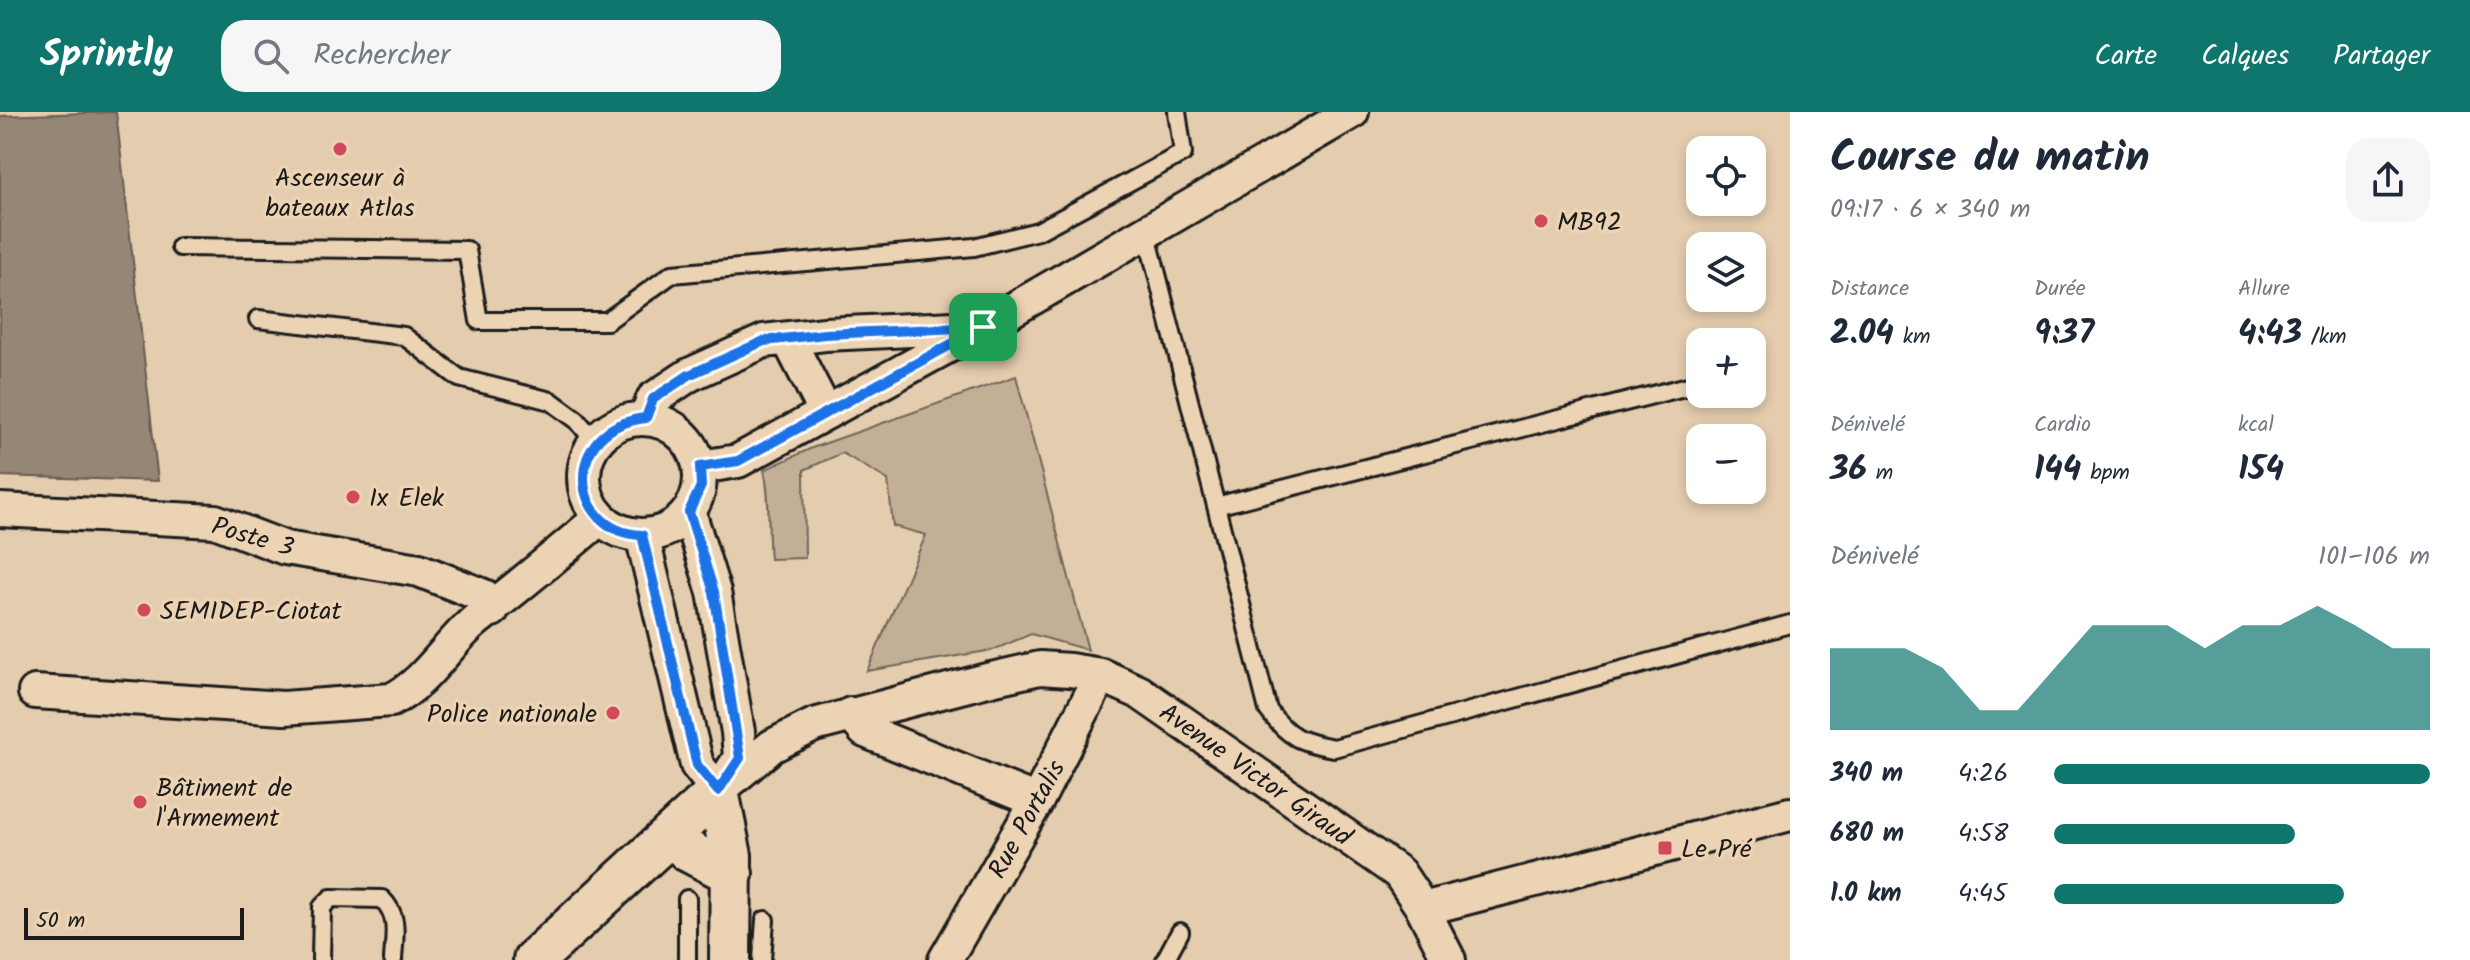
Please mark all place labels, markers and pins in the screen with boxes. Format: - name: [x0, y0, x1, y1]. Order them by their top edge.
- marker: Ascenseur à bateaux Atlas: [331, 140, 349, 158]
- place label: Ascenseur à bateaux Atlas: [265, 158, 415, 230]
- place label: MB92: [1557, 202, 1622, 244]
- marker: MB92: [1532, 212, 1550, 230]
- pin: [949, 293, 1017, 361]
- place label: Ix Elek: [369, 478, 445, 520]
- marker: Ix Elek: [344, 488, 362, 506]
- place label: SEMIDEP-Ciotat: [160, 591, 342, 633]
- marker: SEMIDEP-Ciotat: [135, 601, 153, 619]
- place label: Police nationale: [427, 694, 597, 736]
- marker: Police nationale: [604, 704, 622, 722]
- place label: Bâtiment de l'Armement: [156, 768, 293, 840]
- marker: Bâtiment de l'Armement: [131, 793, 149, 811]
- place label: Le Pré: [1681, 829, 1753, 871]
- marker: Le Pré: [1656, 839, 1674, 857]

